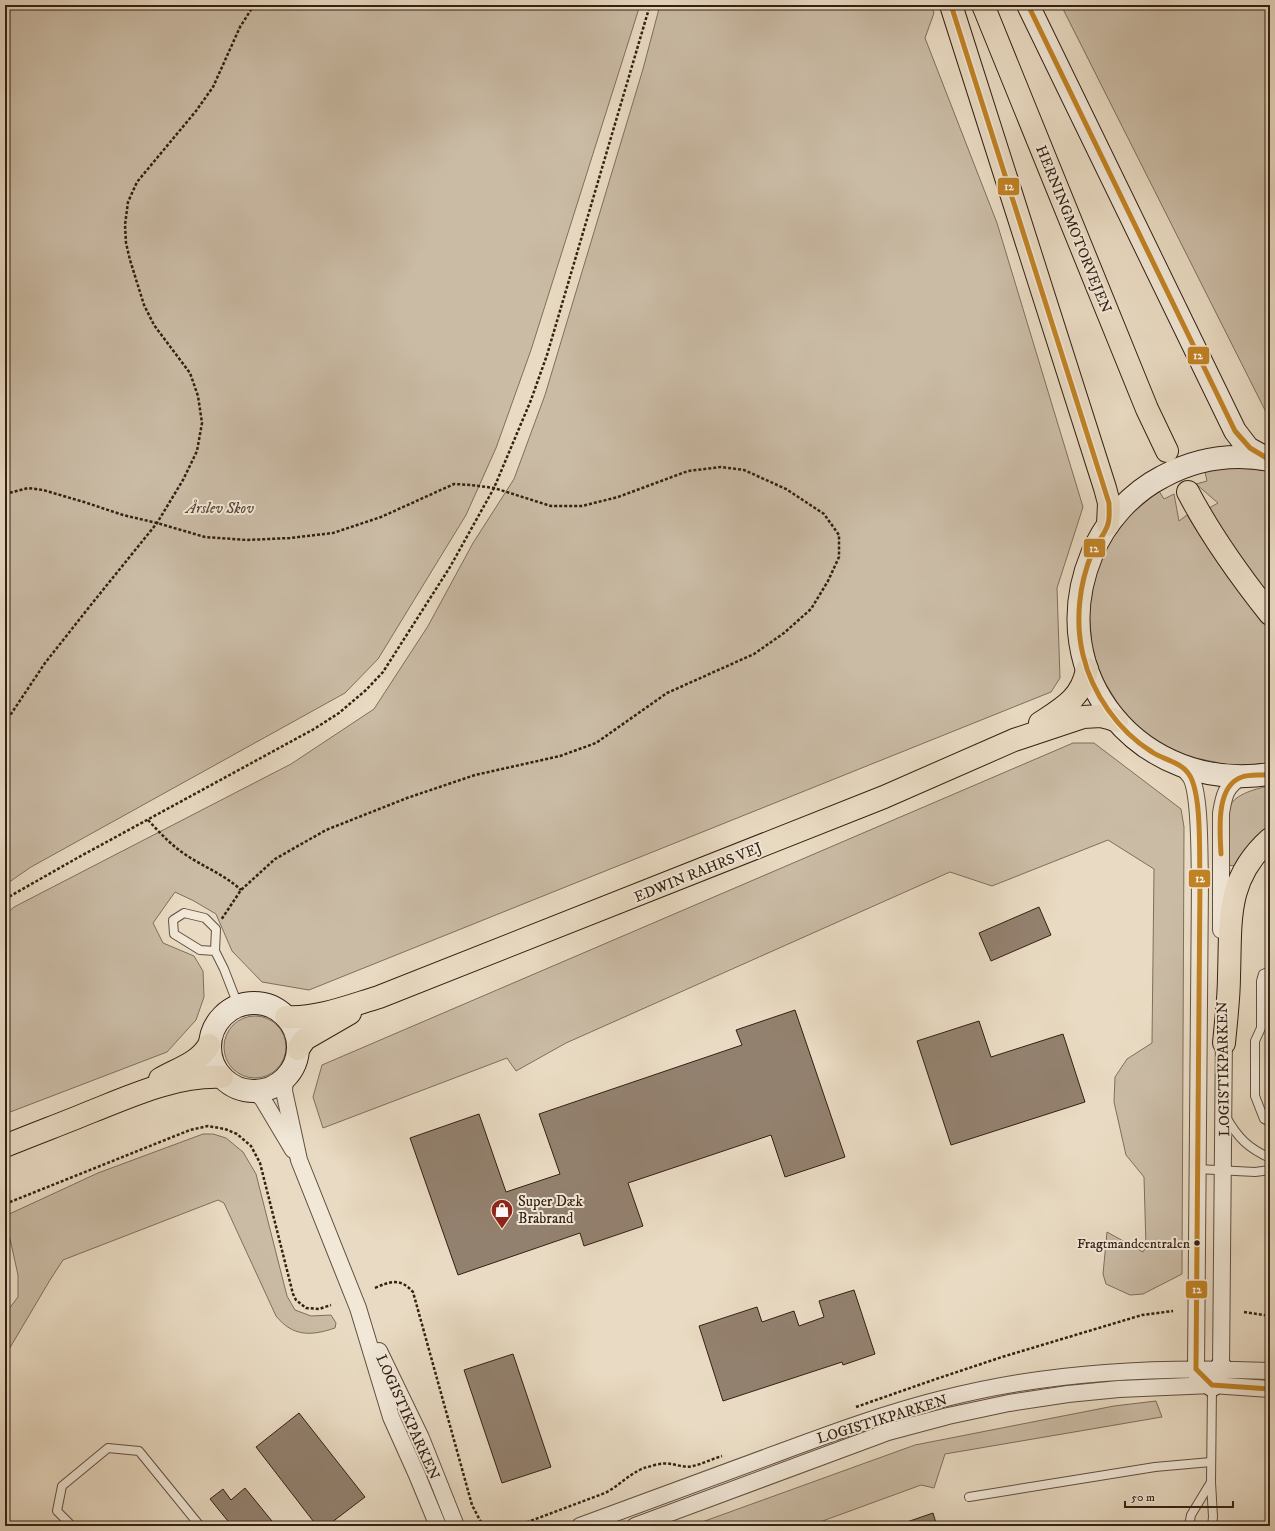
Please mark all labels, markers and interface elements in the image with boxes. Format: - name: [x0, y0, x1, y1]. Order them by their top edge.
- street label: HERNINGMOTORVEJEN: [1031, 143, 1116, 316]
- line badge: 12: [997, 177, 1020, 196]
- text: 12: [1004, 180, 1014, 194]
- line badge: 12: [1187, 346, 1210, 365]
- text: 12: [1193, 349, 1203, 363]
- park label: Årslev Skov: [184, 499, 254, 518]
- line badge: 12: [1083, 538, 1106, 558]
- text: 12: [1089, 542, 1099, 556]
- street label: EDWIN RAHRS VEJ: [631, 838, 765, 907]
- line badge: 12: [1188, 869, 1211, 888]
- text: 12: [1195, 872, 1205, 886]
- street label: LOGISTIKPARKEN: [1213, 1001, 1234, 1137]
- place label: Super Dæk Brabrand: [518, 1192, 583, 1228]
- shop icon: Super Dæk Brabrand: [489, 1197, 515, 1230]
- place label: Fragtmandcentralen: [1077, 1235, 1191, 1253]
- marker: Fragtmandcentralen: [1192, 1238, 1202, 1248]
- line badge: 12: [1185, 1280, 1208, 1299]
- text: 12: [1192, 1283, 1202, 1297]
- street label: LOGISTIKPARKEN: [371, 1352, 444, 1483]
- street label: LOGISTIKPARKEN: [815, 1391, 950, 1448]
- scale bar: [1125, 1483, 1233, 1509]
- text: 50 m: [1131, 1490, 1155, 1505]

